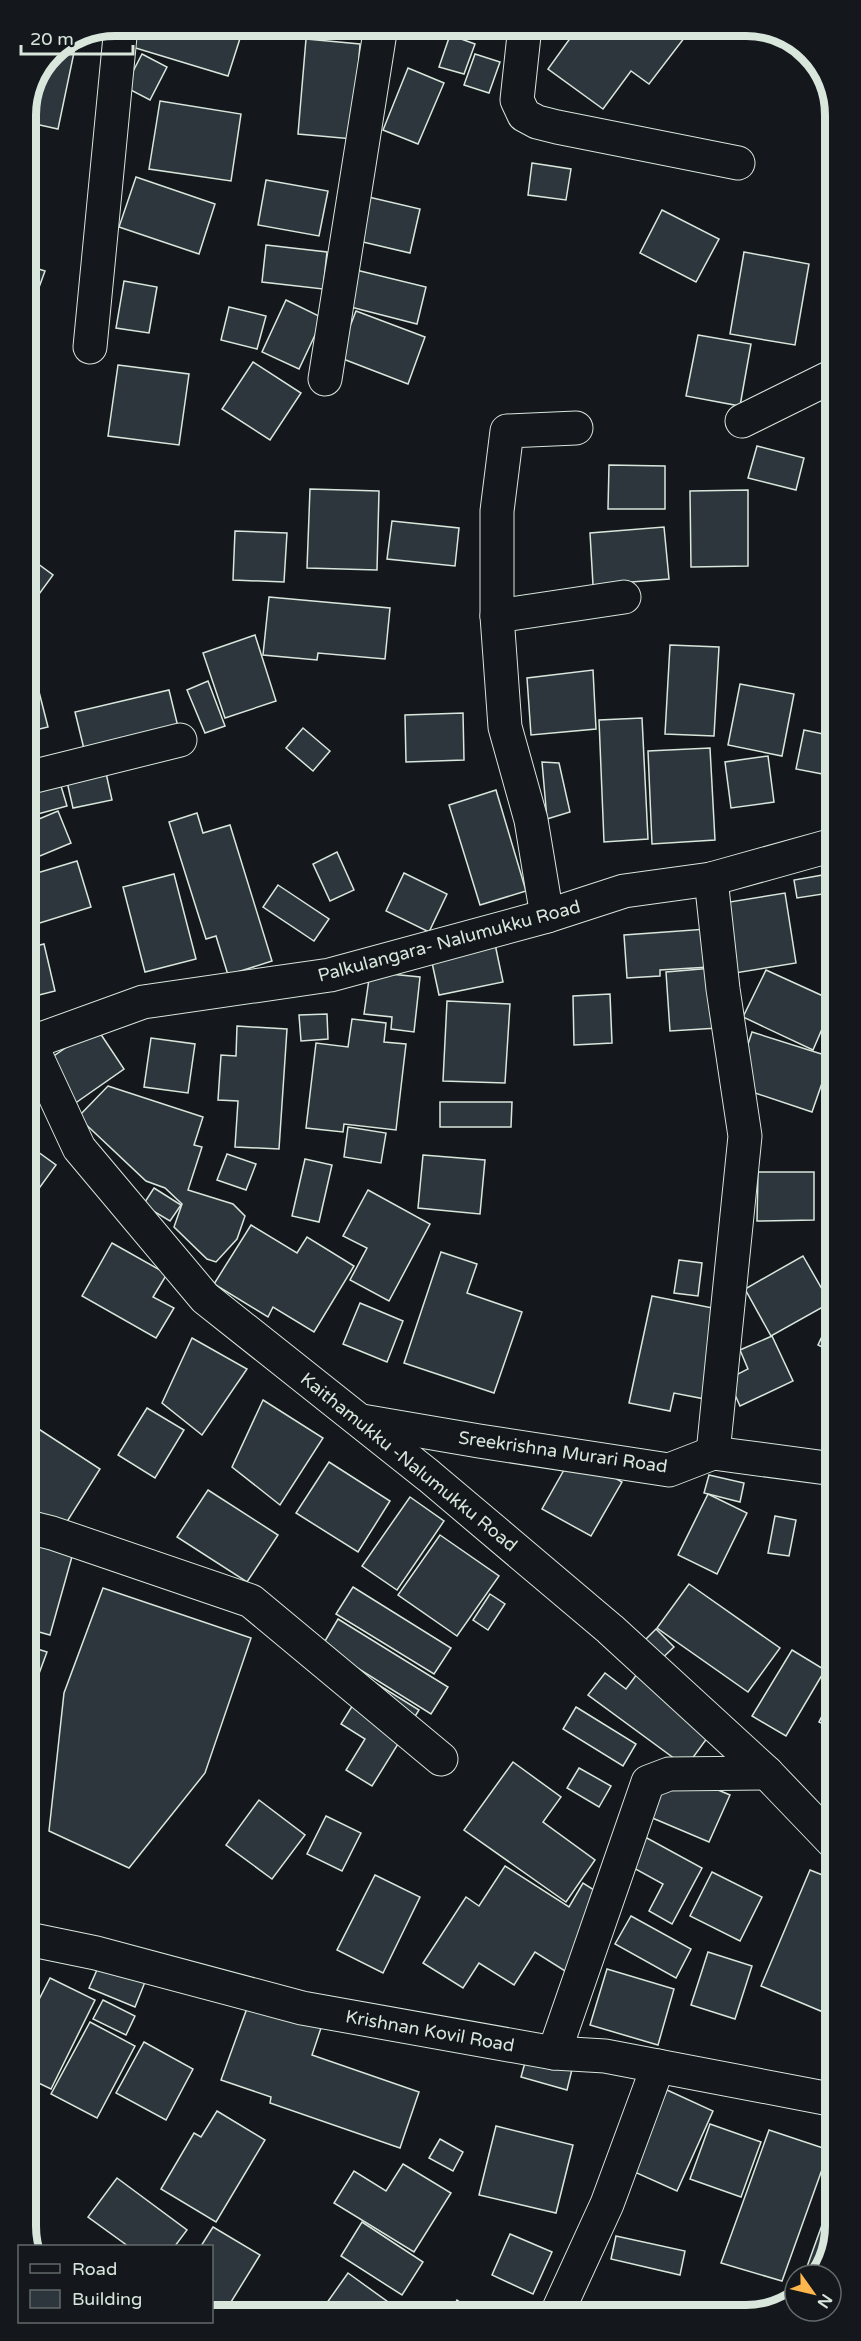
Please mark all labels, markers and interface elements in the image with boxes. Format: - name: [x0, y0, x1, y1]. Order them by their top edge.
- scale bar: [21, 18, 134, 56]
- text: 20 m: [30, 28, 74, 50]
- street label: Palkulangara- Nalumukku Road: [315, 895, 583, 987]
- street label: Kaithamukku -Nalumukku Road: [296, 1368, 522, 1556]
- street label: Sreekrishna Murari Road: [457, 1426, 669, 1478]
- street label: Krishnan Kovil Road: [344, 2005, 516, 2057]
- legend: [18, 2245, 213, 2323]
- text: Road: [72, 2258, 117, 2280]
- north arrow: [783, 2263, 843, 2323]
- text: Building: [72, 2288, 142, 2310]
- text: N: [813, 2290, 836, 2312]

